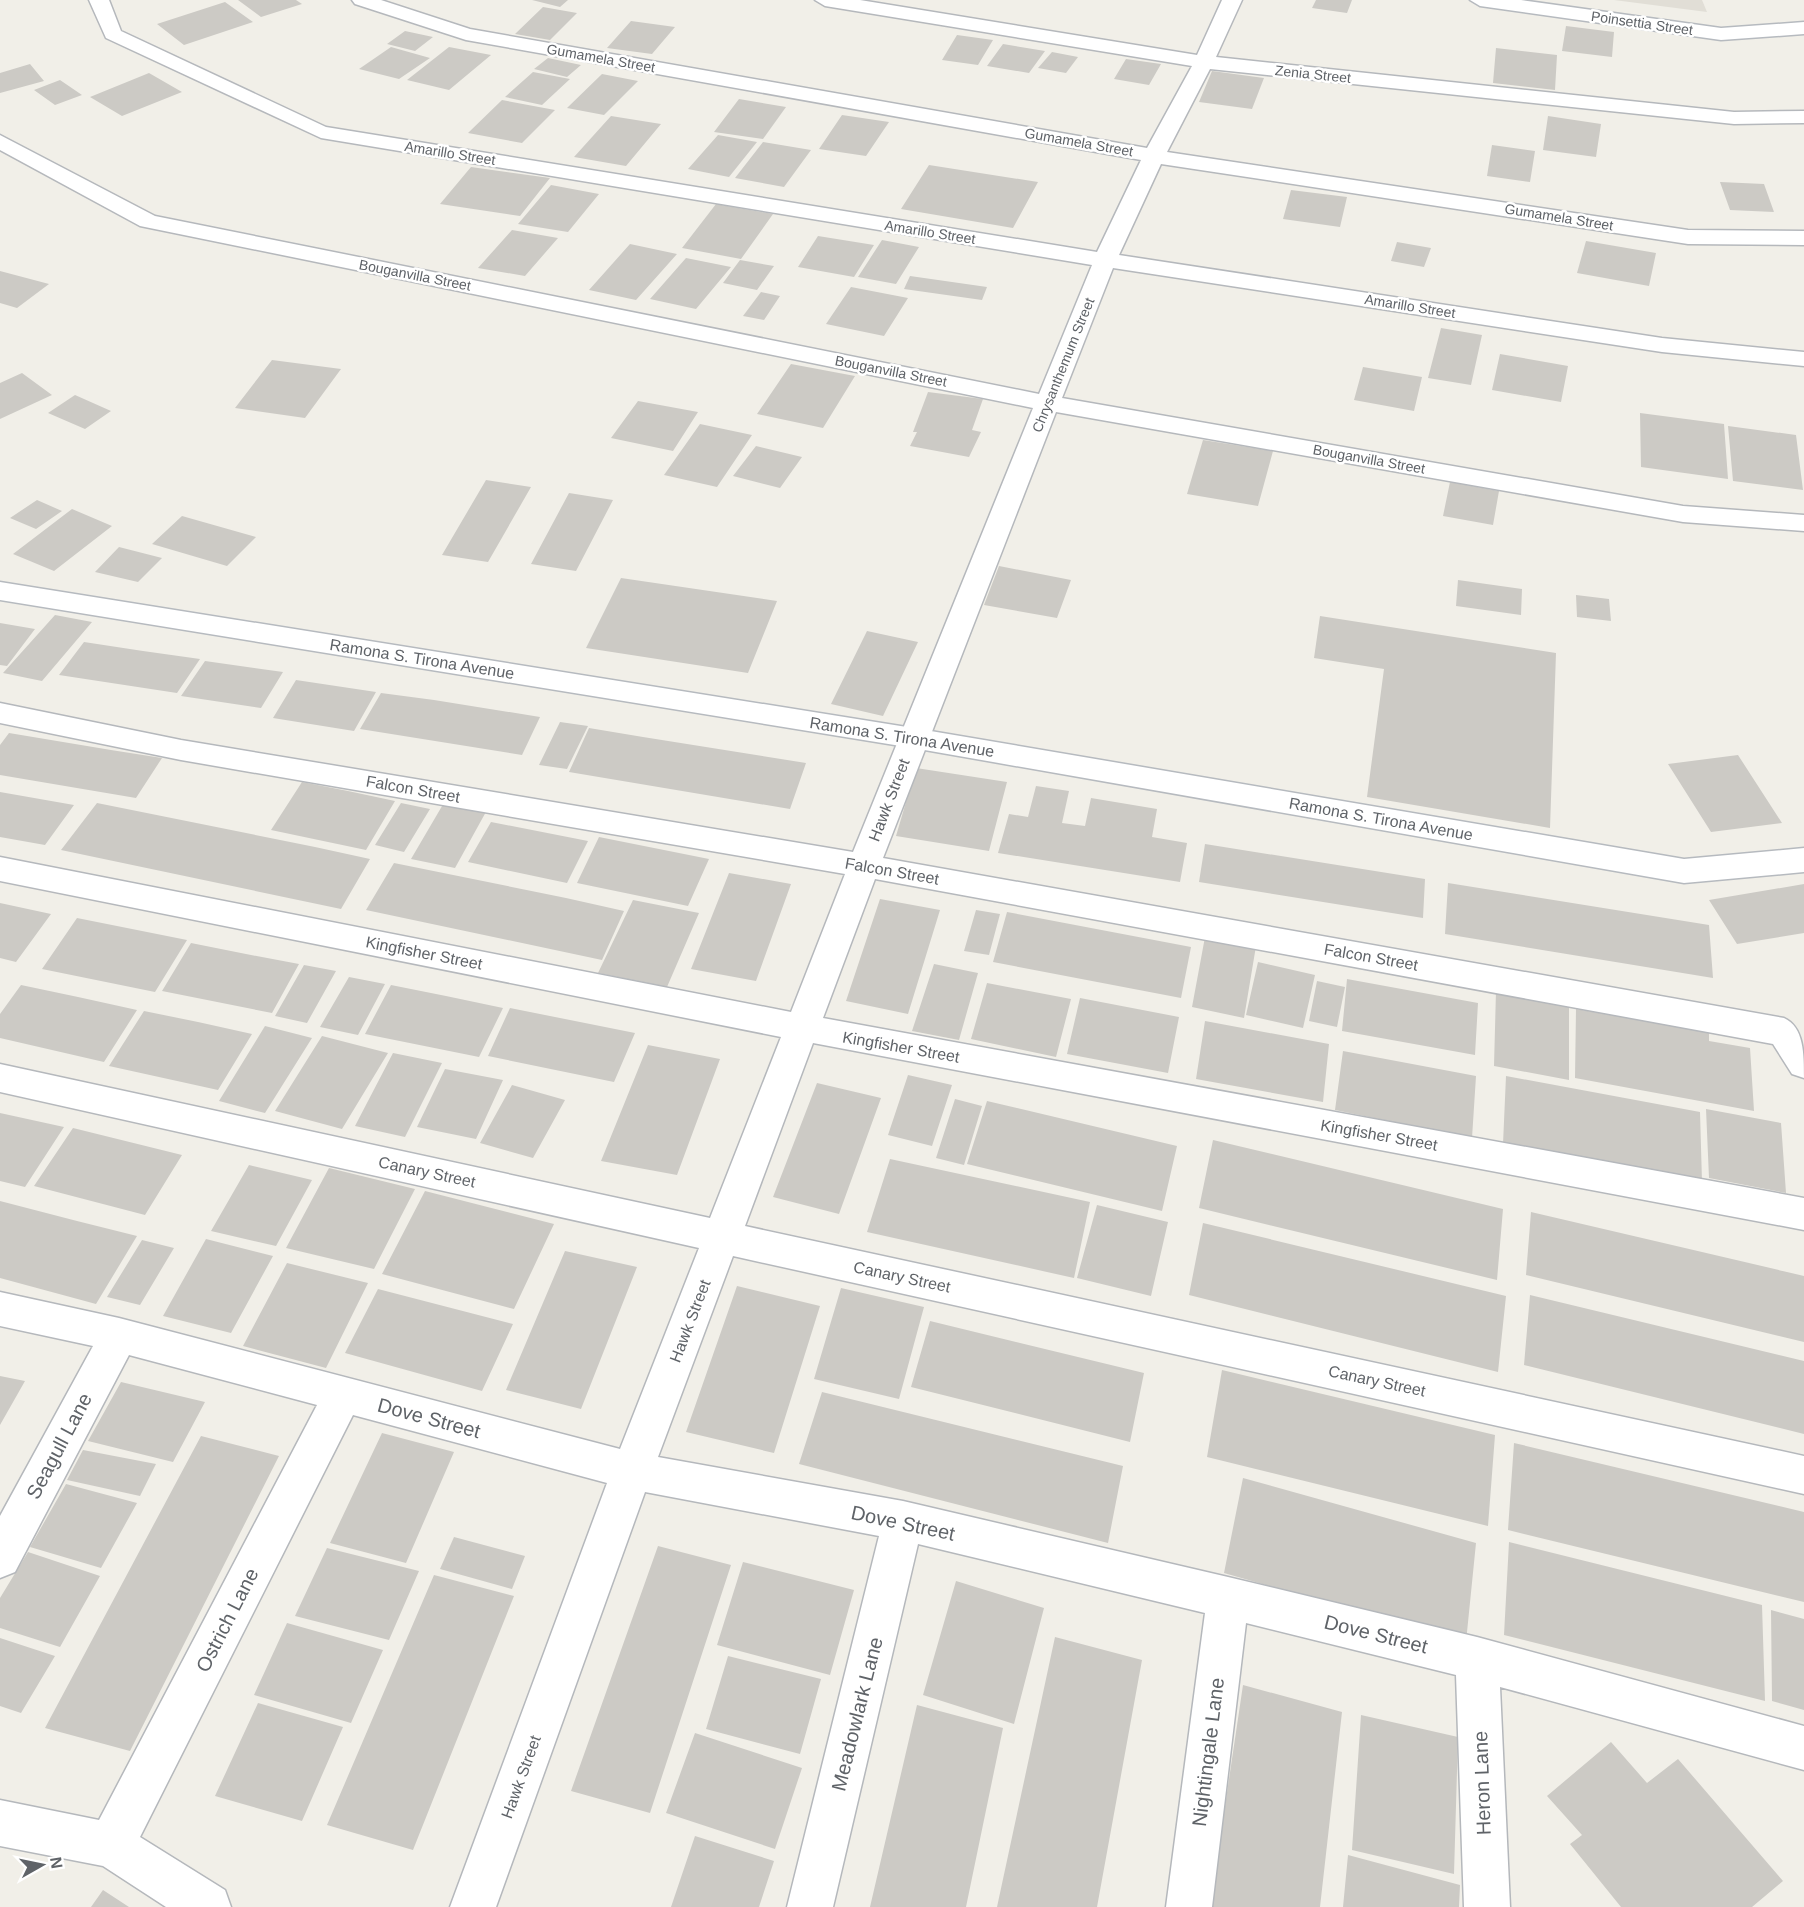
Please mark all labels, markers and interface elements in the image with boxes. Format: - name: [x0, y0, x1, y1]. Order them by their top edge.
- street label: Poinsettia Street: [1590, 8, 1694, 38]
- street label: Gumamela Street: [546, 41, 657, 75]
- street label: Zenia Street: [1274, 62, 1352, 86]
- street label: Gumamela Street: [1024, 125, 1135, 159]
- street label: Amarillo Street: [403, 138, 497, 168]
- street label: Gumamela Street: [1504, 201, 1615, 233]
- street label: Amarillo Street: [883, 217, 977, 247]
- street label: Bouganvilla Street: [358, 256, 472, 294]
- street label: Amarillo Street: [1363, 291, 1457, 321]
- street label: Chrysanthemum Street: [1029, 295, 1097, 435]
- street label: Bouganvilla Street: [834, 352, 948, 390]
- street label: Bouganvilla Street: [1312, 441, 1426, 477]
- street label: Ramona S. Tirona Avenue: [329, 636, 516, 682]
- street label: Ramona S. Tirona Avenue: [809, 714, 996, 760]
- street label: Hawk Street: [865, 756, 913, 844]
- street label: Falcon Street: [365, 772, 462, 806]
- street label: Ramona S. Tirona Avenue: [1288, 794, 1474, 844]
- street label: Falcon Street: [844, 854, 941, 888]
- street label: Kingfisher Street: [364, 933, 484, 973]
- street label: Falcon Street: [1323, 940, 1420, 974]
- street label: Kingfisher Street: [841, 1028, 961, 1066]
- street label: Kingfisher Street: [1319, 1116, 1439, 1154]
- street label: Canary Street: [377, 1153, 478, 1191]
- street label: Canary Street: [852, 1258, 953, 1296]
- street label: Hawk Street: [666, 1277, 714, 1365]
- street label: Canary Street: [1327, 1362, 1428, 1400]
- street label: Seagull Lane: [22, 1389, 96, 1503]
- street label: Dove Street: [375, 1394, 483, 1442]
- street label: Dove Street: [849, 1501, 957, 1545]
- street label: Ostrich Lane: [191, 1564, 263, 1676]
- street label: Dove Street: [1322, 1611, 1430, 1658]
- street label: Meadowlark Lane: [827, 1635, 887, 1793]
- street label: Nightingale Lane: [1188, 1676, 1228, 1828]
- street label: Heron Lane: [1469, 1730, 1495, 1836]
- street label: Hawk Street: [498, 1733, 544, 1821]
- north arrow: [12, 1835, 72, 1895]
- text: N: [47, 1856, 66, 1870]

